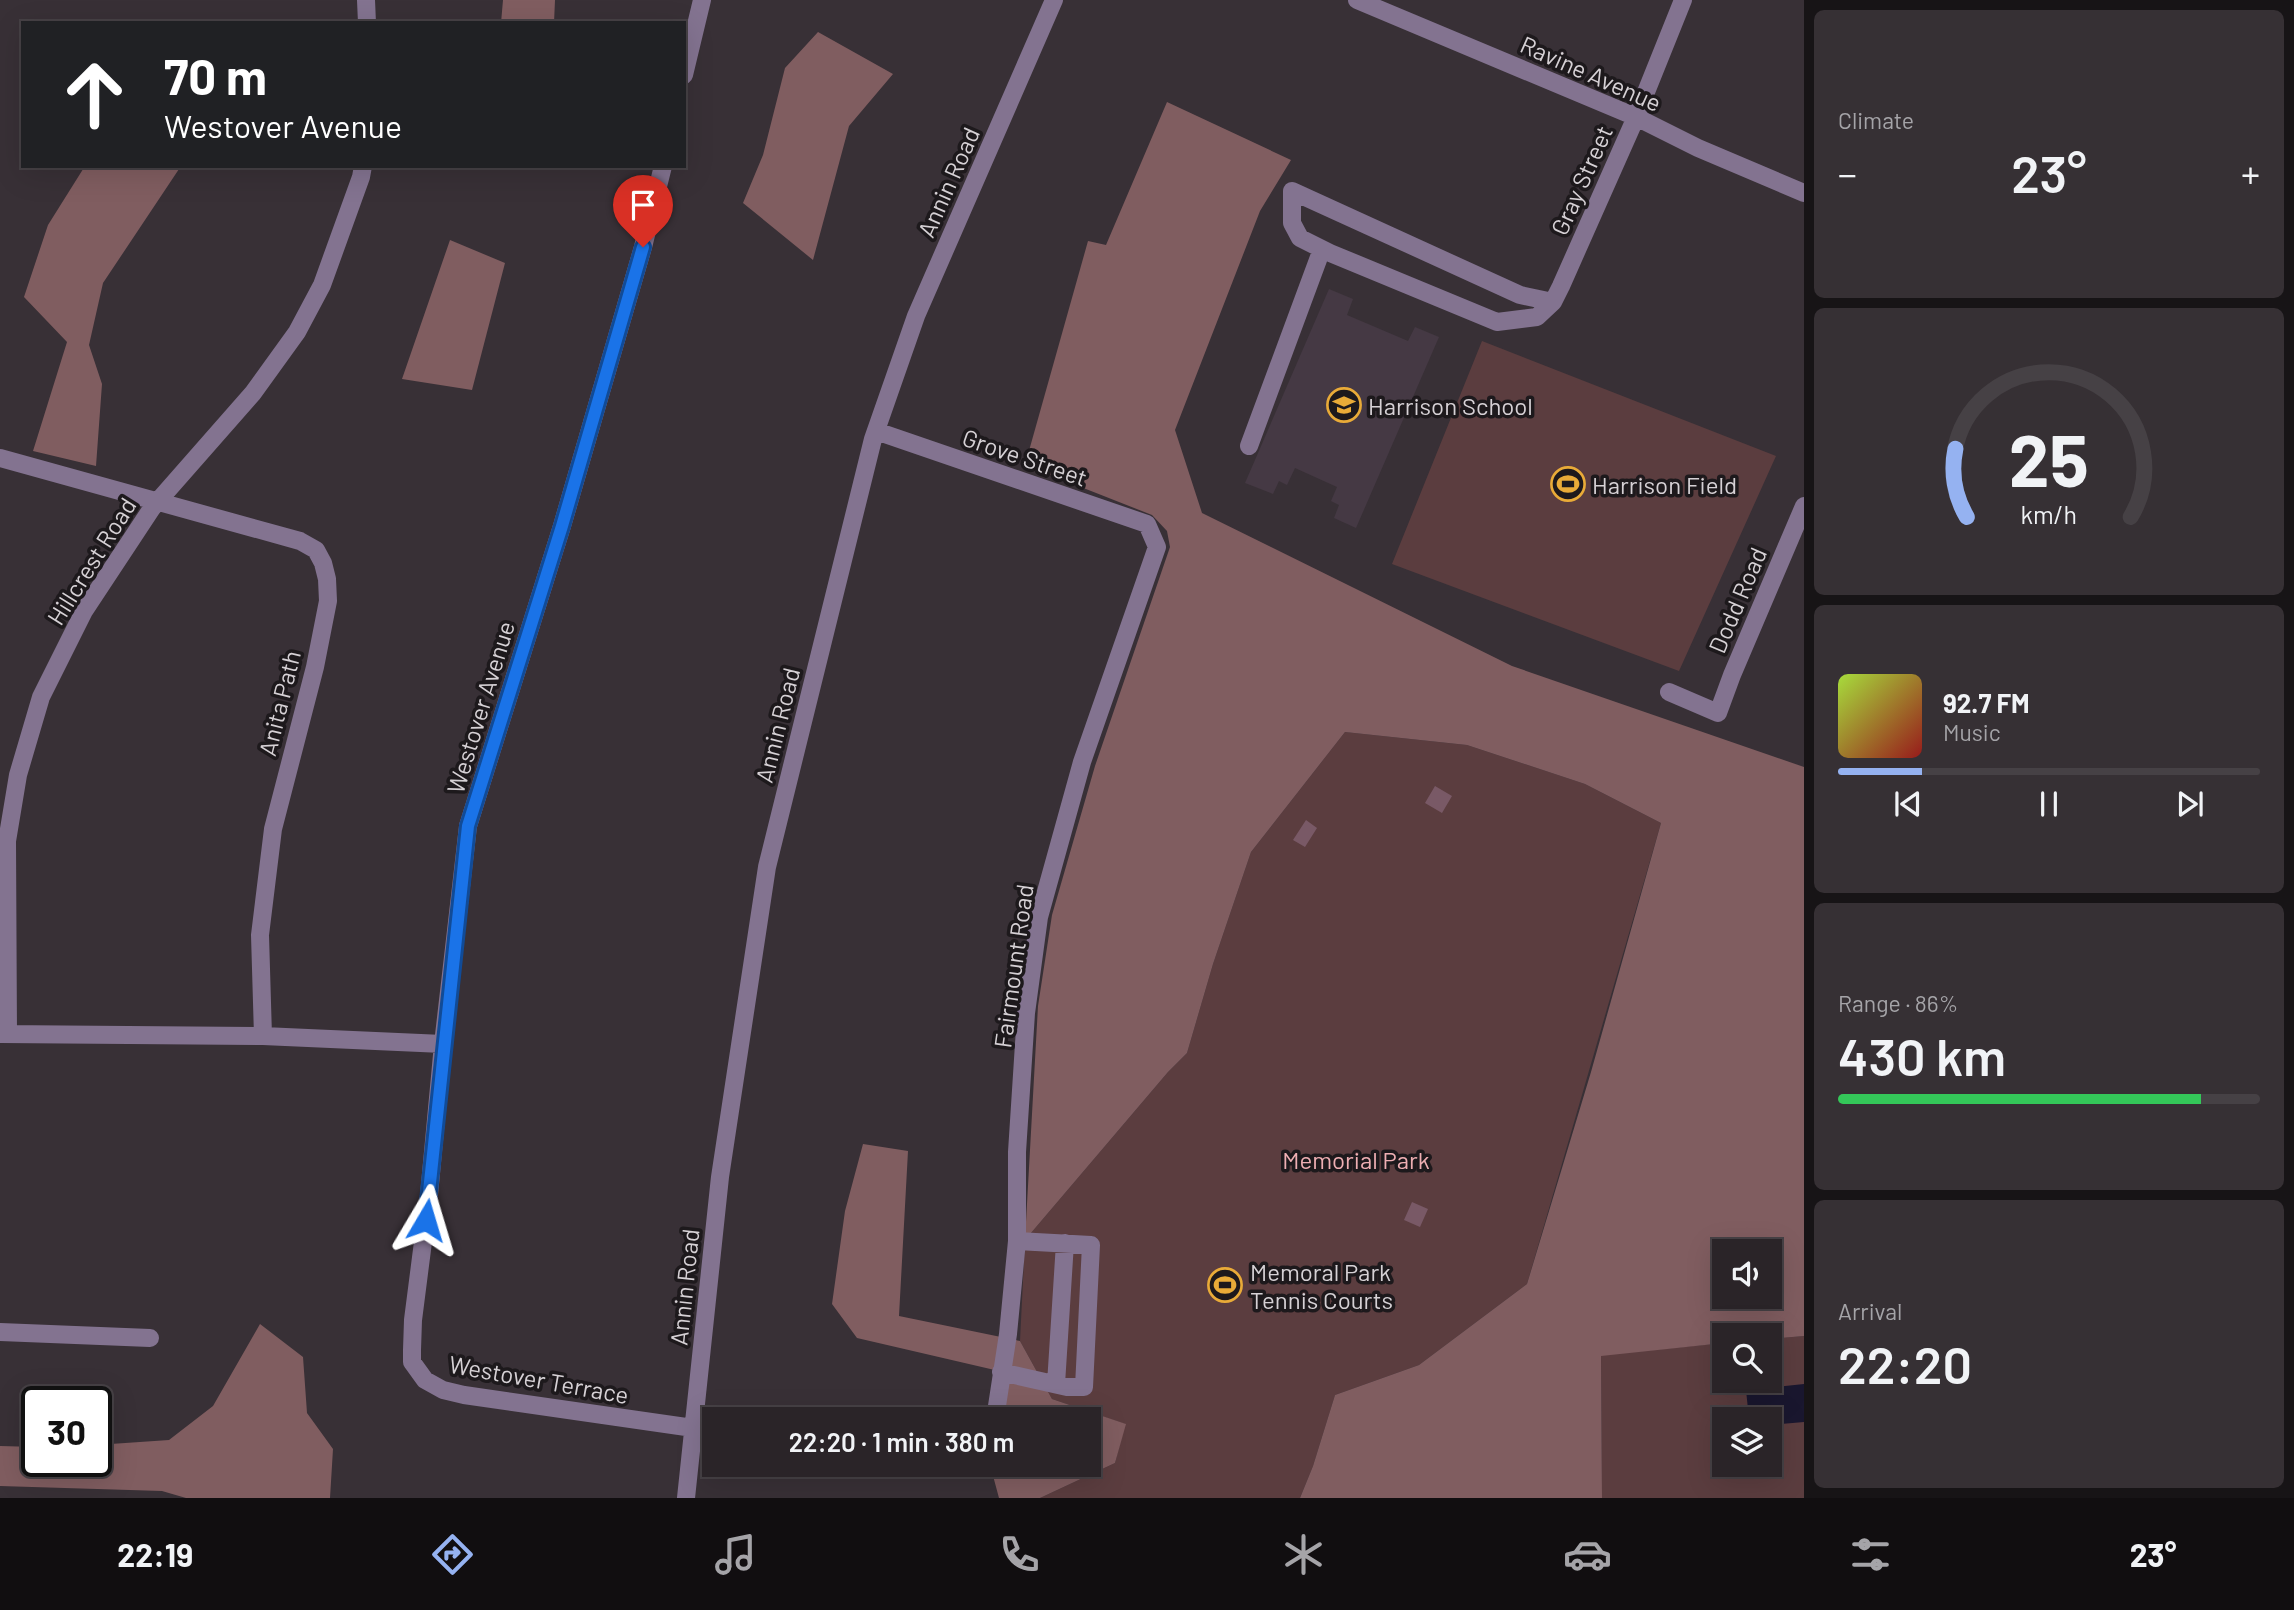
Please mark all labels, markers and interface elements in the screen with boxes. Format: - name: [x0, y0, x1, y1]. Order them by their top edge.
- street label: Ravine Avenue: [1516, 29, 1666, 117]
- text: 70 m: [164, 46, 267, 105]
- icon: ahead: [49, 49, 140, 140]
- text: Westover Avenue: [164, 106, 402, 144]
- text: Climate: [1838, 106, 1914, 134]
- street label: Gray Street: [1544, 121, 1618, 239]
- street label: Annin Road: [911, 122, 985, 242]
- text: 23°: [2011, 141, 2087, 203]
- text: −: [1838, 150, 1857, 196]
- text: +: [2241, 150, 2260, 196]
- pin: [613, 175, 673, 247]
- icon: arrive: [624, 186, 662, 224]
- school or university icon: Harrison School: [1325, 386, 1363, 424]
- place label: Harrison School: [1368, 391, 1533, 420]
- text: 25: [2009, 415, 2089, 503]
- street label: Grove Street: [959, 422, 1091, 492]
- sports icon: Harrison Field: [1549, 465, 1587, 503]
- place label: Harrison Field: [1592, 470, 1737, 499]
- street label: Hillcrest Road: [40, 492, 142, 630]
- text: km/h: [2021, 499, 2077, 529]
- street label: Dodd Road: [1702, 543, 1772, 657]
- street label: Westover Avenue: [440, 617, 520, 797]
- street label: Anita Path: [252, 647, 306, 759]
- street label: Annin Road: [749, 665, 805, 785]
- text: 92.7 FM: [1943, 687, 2030, 718]
- text: Music: [1943, 718, 2001, 746]
- icon: previous: [1889, 785, 1927, 823]
- icon: pause: [2030, 785, 2068, 823]
- icon: next: [2171, 785, 2209, 823]
- street label: Fairmount Road: [987, 882, 1039, 1050]
- text: Range · 86%: [1838, 989, 1958, 1017]
- text: 430 km: [1838, 1024, 2006, 1086]
- park label: Memorial Park: [1282, 1145, 1430, 1174]
- position arrow: [389, 1183, 463, 1257]
- street label: Annin Road: [663, 1227, 705, 1347]
- map controls: [1712, 1239, 1782, 1477]
- button: sound: [1712, 1239, 1782, 1309]
- place label: Memoral Park Tennis Courts: [1250, 1257, 1393, 1314]
- sports icon: Memoral Park Tennis Courts: [1206, 1266, 1244, 1304]
- text: Arrival: [1838, 1297, 1902, 1325]
- button: search: [1712, 1323, 1782, 1393]
- text: 22:20: [1838, 1332, 1972, 1394]
- street label: Westover Terrace: [447, 1349, 631, 1409]
- speed limit sign: 30: [21, 1386, 112, 1477]
- button: layers: [1712, 1407, 1782, 1477]
- text: 22:20 · 1 min · 380 m: [789, 1426, 1014, 1457]
- icon: directions: [428, 1530, 477, 1579]
- icon: music: [711, 1530, 760, 1579]
- icon: phone: [995, 1530, 1044, 1579]
- icon: climate: [1279, 1530, 1328, 1579]
- icon: car: [1563, 1530, 1612, 1579]
- icon: filters: [1846, 1530, 1895, 1579]
- text: 22:19: [117, 1535, 193, 1573]
- text: 23°: [2130, 1535, 2177, 1573]

